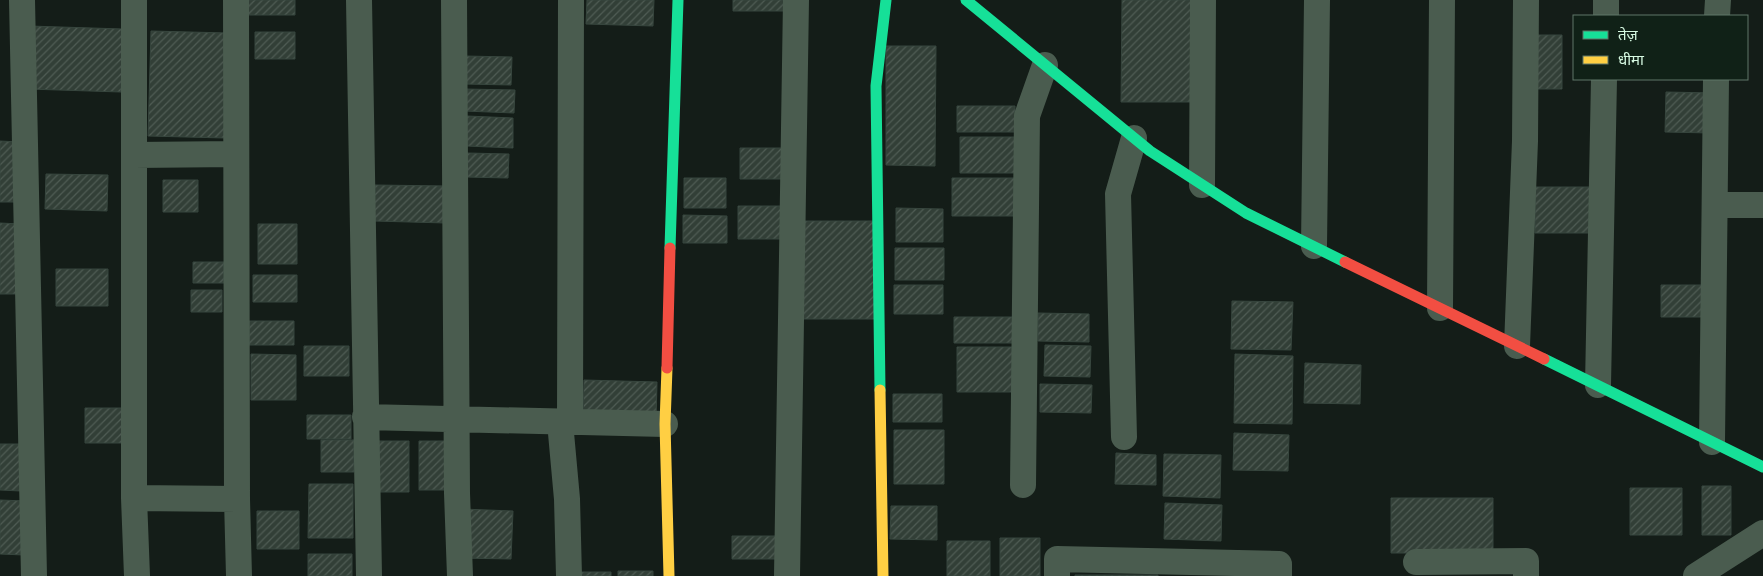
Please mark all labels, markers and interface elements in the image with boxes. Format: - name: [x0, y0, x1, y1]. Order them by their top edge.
- legend: [1573, 15, 1748, 80]
- text: तेज़: [1618, 25, 1639, 43]
- text: धीमा: [1618, 50, 1645, 68]

